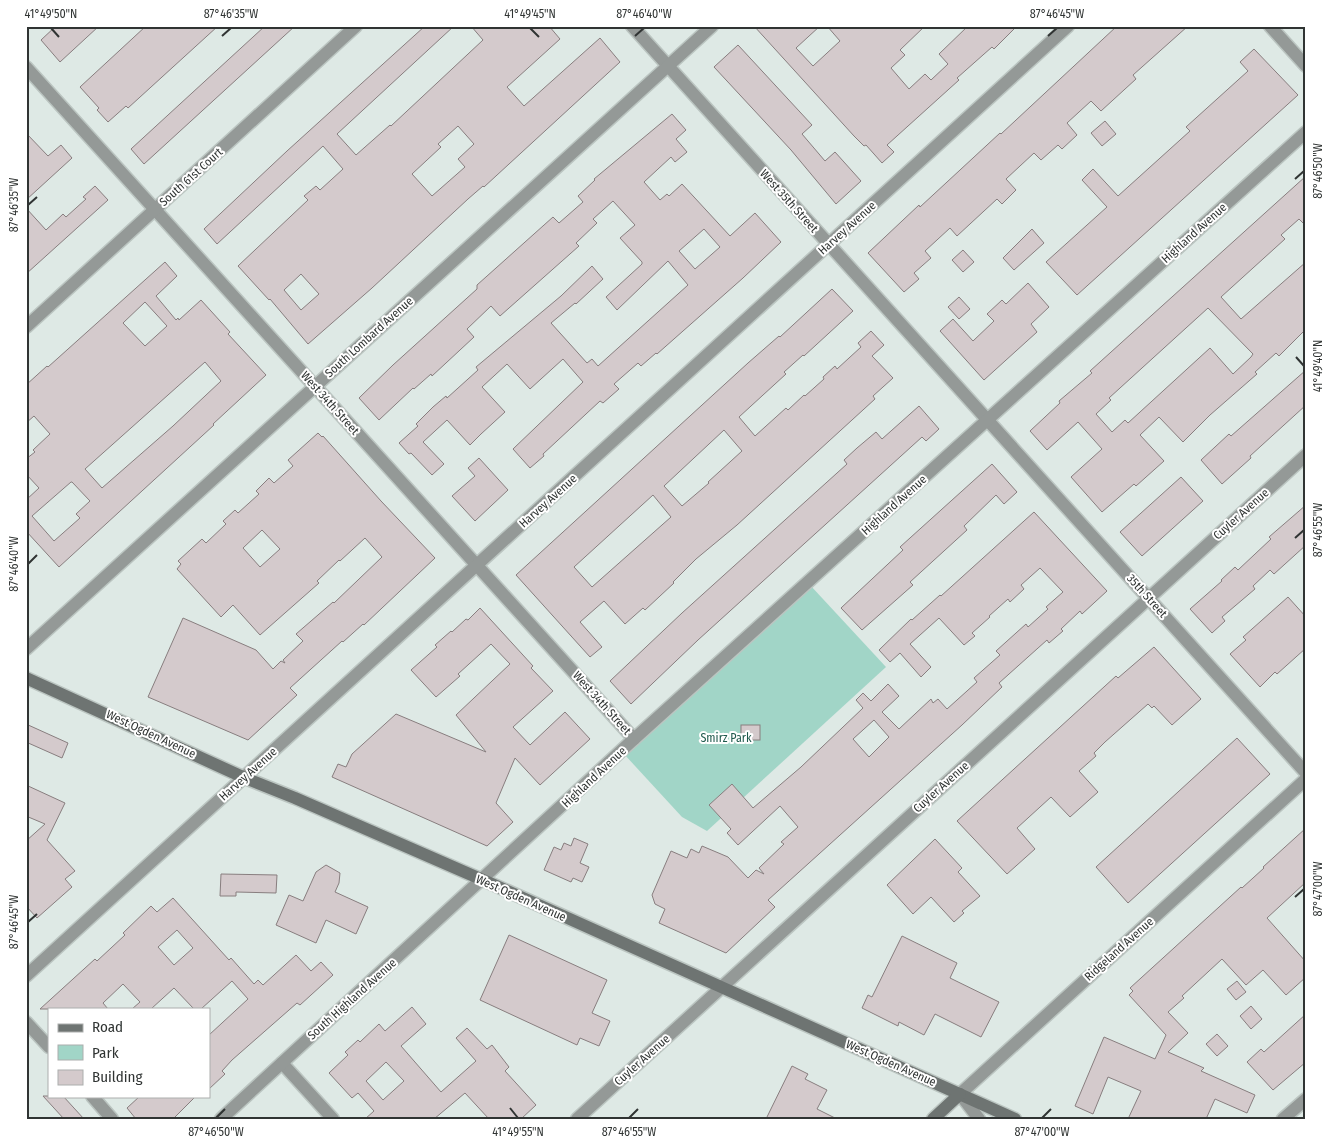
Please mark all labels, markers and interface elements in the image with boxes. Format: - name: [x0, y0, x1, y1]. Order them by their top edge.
- text: 41°49'50"N: [25, 7, 77, 21]
- text: 87°46'35"W: [204, 7, 258, 21]
- text: 41°49'45"N: [504, 7, 556, 21]
- text: 87°46'40"W: [616, 7, 672, 21]
- text: 87°46'45"W: [1030, 7, 1084, 21]
- text: 87°46'50"W: [1311, 143, 1325, 199]
- street label: South 61st Court: [157, 145, 226, 209]
- street label: West 35th Street: [757, 167, 821, 235]
- text: 87°46'35"W: [7, 178, 21, 232]
- street label: Harvey Avenue: [815, 198, 879, 258]
- street label: Highland Avenue: [1159, 200, 1230, 266]
- street label: South Lombard Avenue: [322, 294, 416, 380]
- text: 41°49'40"N: [1311, 340, 1325, 392]
- street label: West 34th Street: [298, 368, 362, 438]
- street label: Harvey Avenue: [516, 471, 580, 531]
- street label: Highland Avenue: [859, 472, 930, 538]
- street label: Cuyler Avenue: [1210, 485, 1272, 542]
- text: 87°46'55"W: [1311, 503, 1325, 557]
- text: 87°46'40"W: [7, 536, 21, 592]
- street label: 35th Street: [1124, 571, 1170, 621]
- street label: West 34th Street: [570, 668, 634, 738]
- street label: West Ogden Avenue: [104, 707, 198, 761]
- park label: Smirz Park: [700, 731, 752, 745]
- street label: Harvey Avenue: [216, 744, 280, 804]
- street label: Highland Avenue: [559, 744, 629, 810]
- street label: Cuyler Avenue: [910, 758, 972, 815]
- text: 87°47'00"W: [1311, 861, 1325, 917]
- street label: West Ogden Avenue: [474, 872, 568, 924]
- text: 87°46'45"W: [7, 895, 21, 949]
- street label: Ridgeland Avenue: [1082, 914, 1156, 984]
- street label: South Highland Avenue: [305, 955, 399, 1043]
- legend: [48, 1008, 210, 1098]
- text: Road: [92, 1018, 123, 1036]
- street label: Cuyler Avenue: [611, 1031, 673, 1088]
- street label: West Ogden Avenue: [844, 1037, 938, 1089]
- text: Park: [92, 1044, 119, 1062]
- text: Building: [92, 1068, 143, 1086]
- text: 87°46'50"W: [188, 1125, 244, 1139]
- text: 41°49'55"N: [492, 1125, 544, 1139]
- text: 87°46'55"W: [602, 1125, 656, 1139]
- text: 87°47'00"W: [1014, 1125, 1070, 1139]

